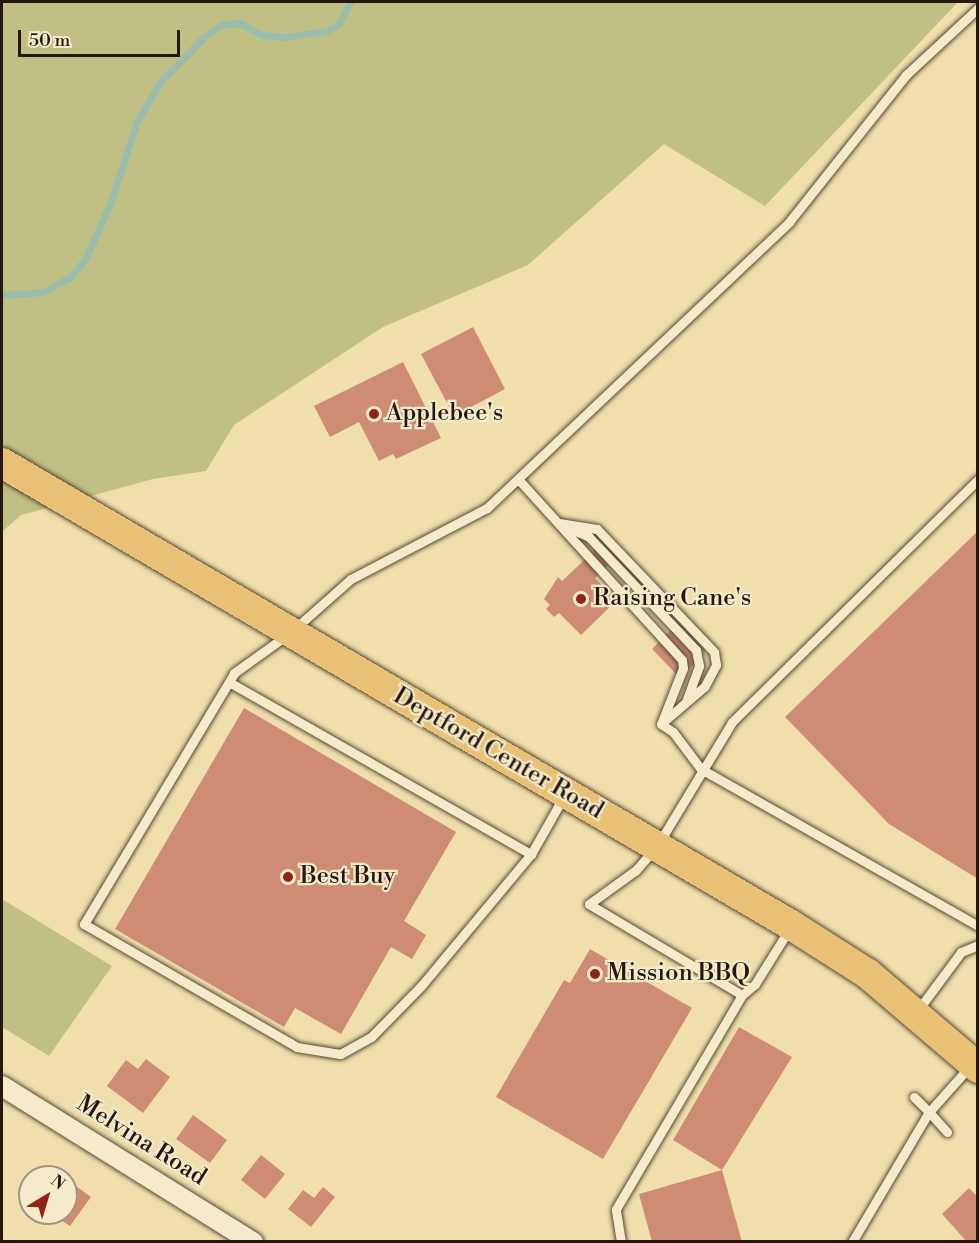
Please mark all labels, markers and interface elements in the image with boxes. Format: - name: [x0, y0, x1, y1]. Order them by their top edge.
- scale bar: [21, 18, 183, 56]
- text: 50 m: [29, 29, 70, 52]
- place label: Applebee's: [386, 400, 503, 428]
- marker: Applebee's: [367, 407, 381, 421]
- place label: Raising Cane's: [593, 585, 751, 613]
- marker: Raising Cane's: [574, 592, 588, 606]
- street label: Deptford Center Road: [388, 682, 608, 826]
- place label: Best Buy: [300, 863, 395, 891]
- marker: Best Buy: [281, 870, 295, 884]
- place label: Mission BBQ: [607, 960, 750, 988]
- marker: Mission BBQ: [588, 967, 602, 981]
- street label: Melvina Road: [71, 1090, 211, 1192]
- north arrow: [18, 1165, 78, 1225]
- text: N: [47, 1171, 69, 1194]

